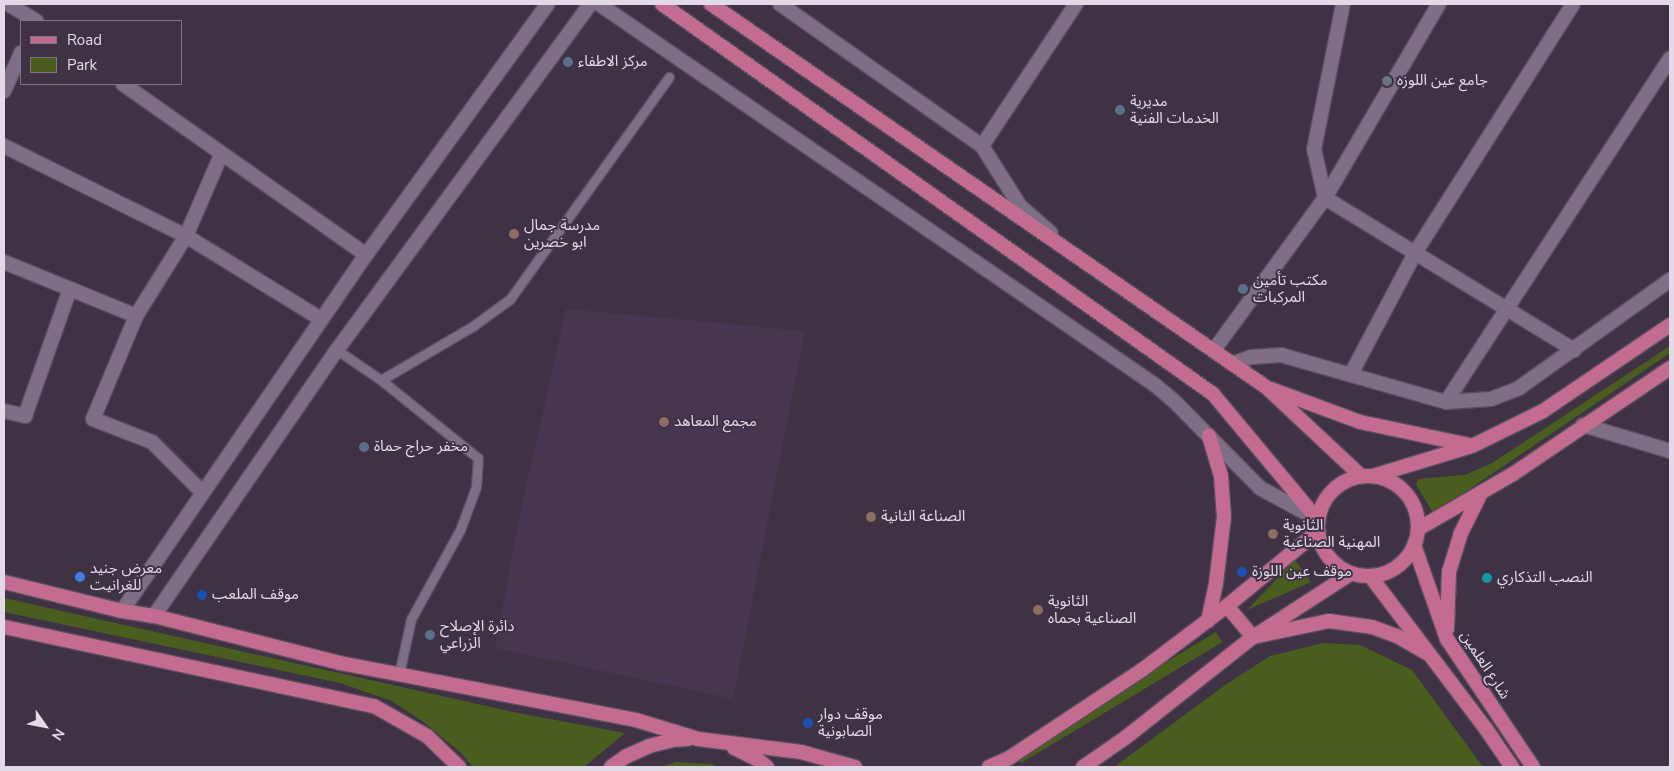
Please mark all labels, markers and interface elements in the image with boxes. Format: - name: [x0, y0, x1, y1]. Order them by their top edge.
- legend: [20, 20, 182, 85]
- text: Road: [67, 30, 102, 50]
- place label: مركز الاطفاء: [578, 53, 648, 71]
- text: Park: [67, 55, 97, 75]
- marker: مركز الاطفاء: [562, 56, 574, 68]
- place label: جامع عين اللوزه: [1397, 72, 1488, 90]
- marker: جامع عين اللوزه: [1381, 75, 1393, 87]
- place label: مديرية الخدمات الفنية: [1130, 92, 1219, 127]
- marker: مديرية الخدمات الفنية: [1114, 104, 1126, 116]
- place label: مدرسة جمال ابو خصرين: [524, 216, 600, 251]
- marker: مدرسة جمال ابو خصرين: [508, 228, 520, 240]
- place label: مكتب تأمين المركبات: [1253, 271, 1328, 306]
- marker: مكتب تأمين المركبات: [1237, 283, 1249, 295]
- place label: مجمع المعاهد: [674, 413, 757, 431]
- marker: مجمع المعاهد: [658, 416, 670, 428]
- place label: مخفر حراج حماة: [374, 438, 468, 456]
- marker: مخفر حراج حماة: [358, 441, 370, 453]
- place label: الصناعة الثانية: [881, 508, 965, 526]
- marker: الصناعة الثانية: [865, 511, 877, 523]
- place label: الثانوية المهنية الصناعية: [1283, 516, 1380, 551]
- marker: الثانوية المهنية الصناعية: [1267, 528, 1279, 540]
- place label: معرض جنيد للغرانيت: [90, 559, 162, 594]
- place label: موقف عين اللوزة: [1252, 563, 1352, 581]
- marker: موقف عين اللوزة: [1236, 566, 1248, 578]
- place label: النصب التذكاري: [1497, 569, 1593, 587]
- marker: معرض جنيد للغرانيت: [74, 571, 86, 583]
- marker: النصب التذكاري: [1481, 572, 1493, 584]
- place label: موقف الملعب: [212, 586, 299, 604]
- marker: موقف الملعب: [196, 589, 208, 601]
- place label: الثانوية الصناعية بحماه: [1048, 592, 1136, 627]
- marker: الثانوية الصناعية بحماه: [1032, 604, 1044, 616]
- place label: دائرة الإصلاح الزراعي: [440, 617, 514, 652]
- street label: شارع العلمين: [1456, 627, 1514, 703]
- marker: دائرة الإصلاح الزراعي: [424, 629, 436, 641]
- north arrow: [20, 701, 70, 751]
- place label: موقف دوار الصابونية: [818, 705, 883, 740]
- marker: موقف دوار الصابونية: [802, 717, 814, 729]
- text: N: [47, 725, 69, 744]

